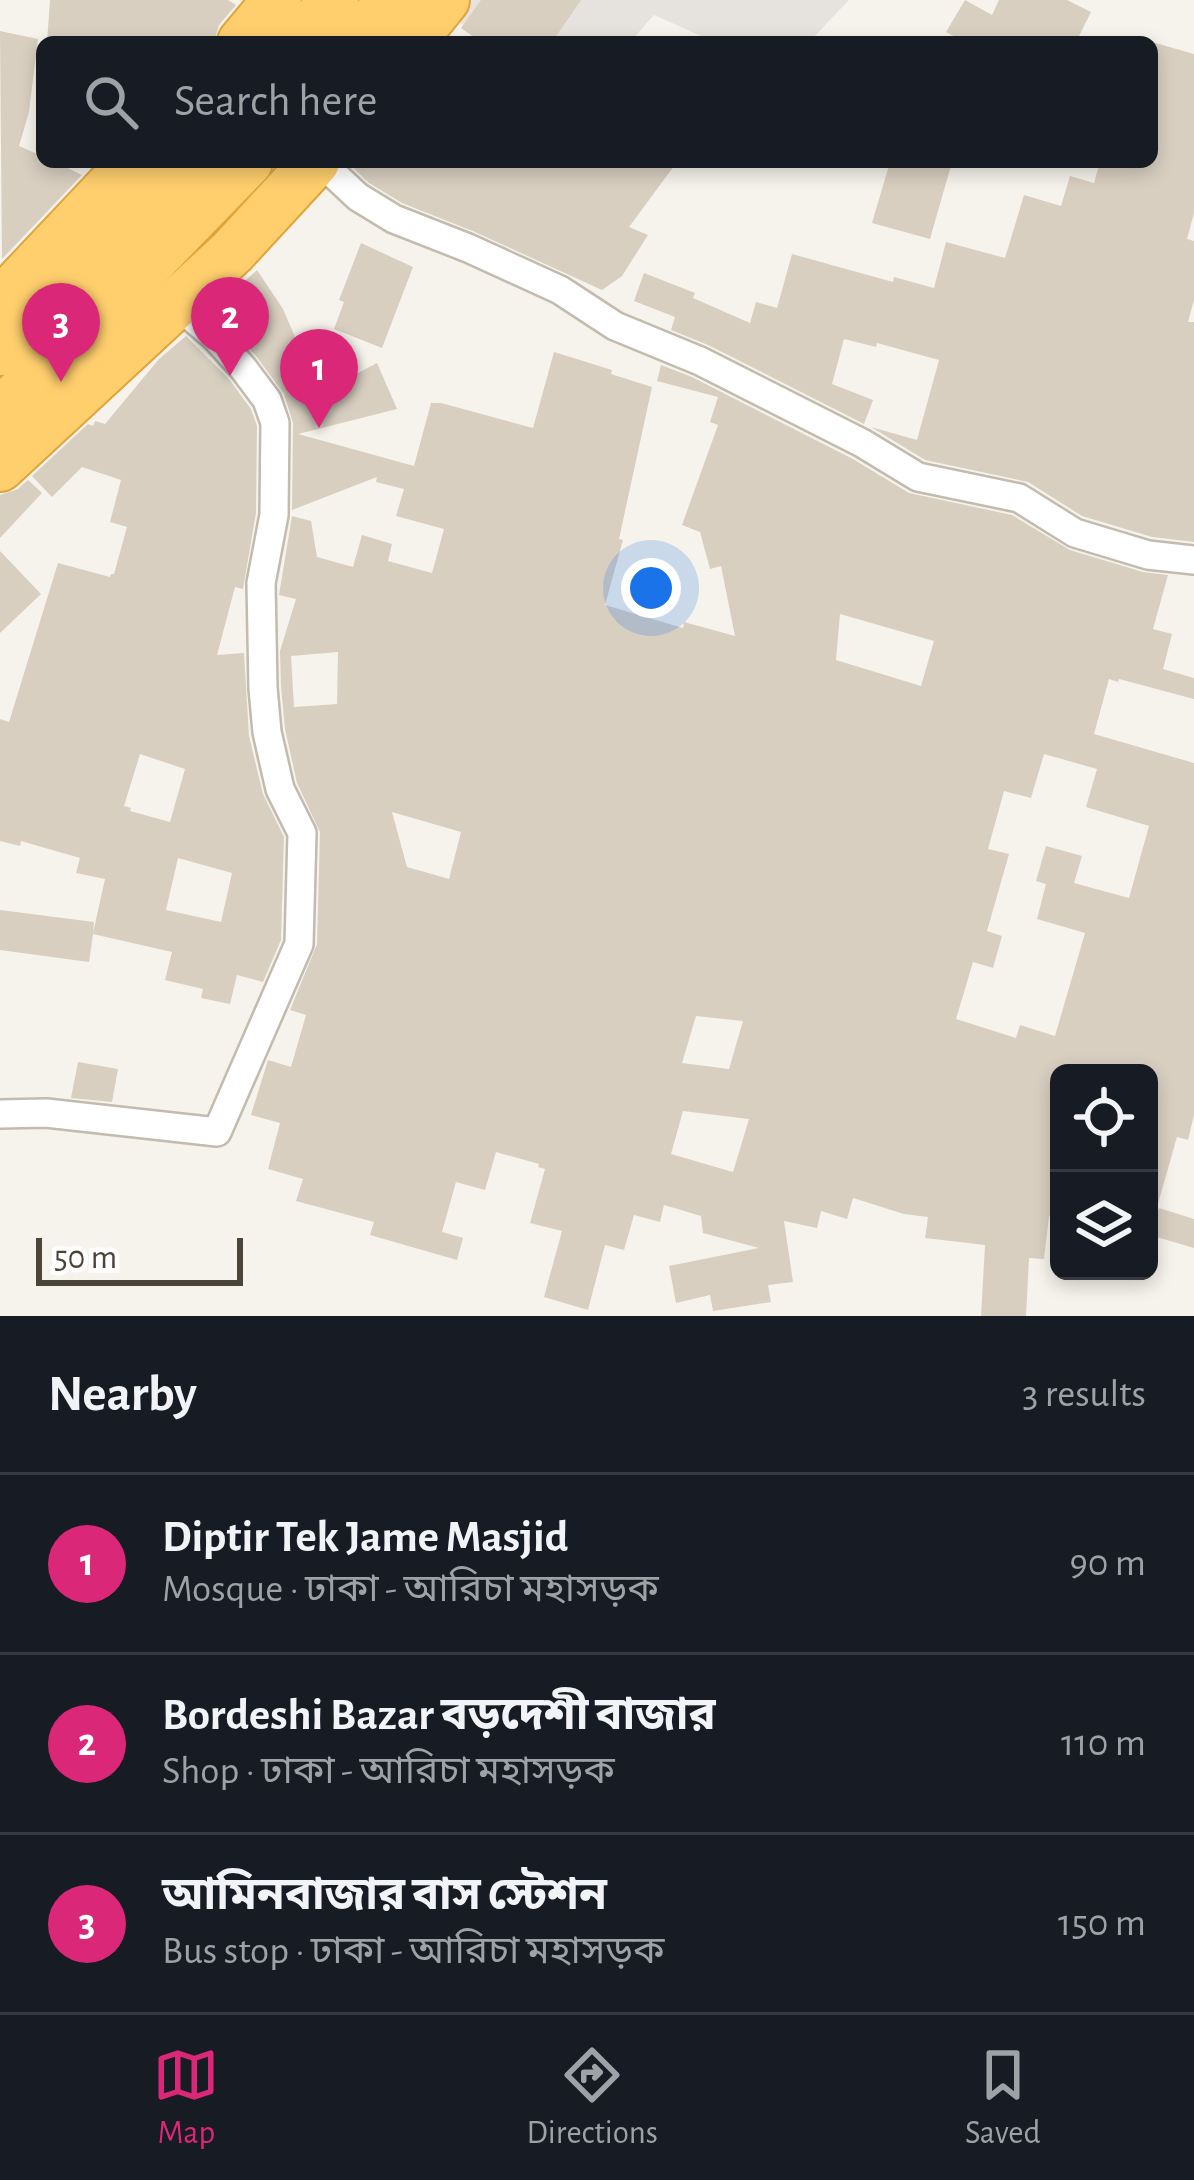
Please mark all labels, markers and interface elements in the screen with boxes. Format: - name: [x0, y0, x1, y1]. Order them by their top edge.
- search box: [36, 36, 1158, 168]
- icon: search: [78, 69, 144, 135]
- text: Search here: [174, 79, 377, 124]
- pin: 2: [191, 277, 269, 376]
- pin: 3: [22, 283, 100, 382]
- pin: 1: [280, 329, 358, 428]
- your location: [621, 558, 681, 618]
- map controls: [1050, 1064, 1158, 1280]
- button: locate: [1050, 1064, 1158, 1172]
- button: layers: [1050, 1172, 1158, 1280]
- scale bar: [36, 1232, 243, 1285]
- text: 50 m: [54, 1242, 117, 1275]
- text: Nearby: [48, 1369, 197, 1420]
- text: 3 results: [1022, 1375, 1146, 1414]
- text: Diptir Tek Jame Masjid: [162, 1515, 568, 1560]
- text: 1: [80, 1544, 94, 1583]
- text: 90 m: [1069, 1544, 1146, 1583]
- text: Mosque · ঢাকা - আরিচা মহাসড়ক: [162, 1570, 659, 1609]
- text: Bordeshi Bazar বড়দেশী বাজার: [162, 1693, 716, 1738]
- text: 2: [78, 1724, 96, 1763]
- text: 110 m: [1061, 1724, 1146, 1763]
- text: Shop · ঢাকা - আরিচা মহাসড়ক: [162, 1752, 615, 1791]
- text: আমিনবাজার বাস স্টেশন: [162, 1873, 607, 1918]
- text: 3: [79, 1904, 95, 1943]
- text: 150 m: [1058, 1904, 1146, 1943]
- text: Bus stop · ঢাকা - আরিচা মহাসড়ক: [162, 1932, 664, 1971]
- tab: Map: [153, 2042, 219, 2154]
- tab: Directions: [526, 2042, 658, 2154]
- tab: Saved: [965, 2042, 1040, 2154]

